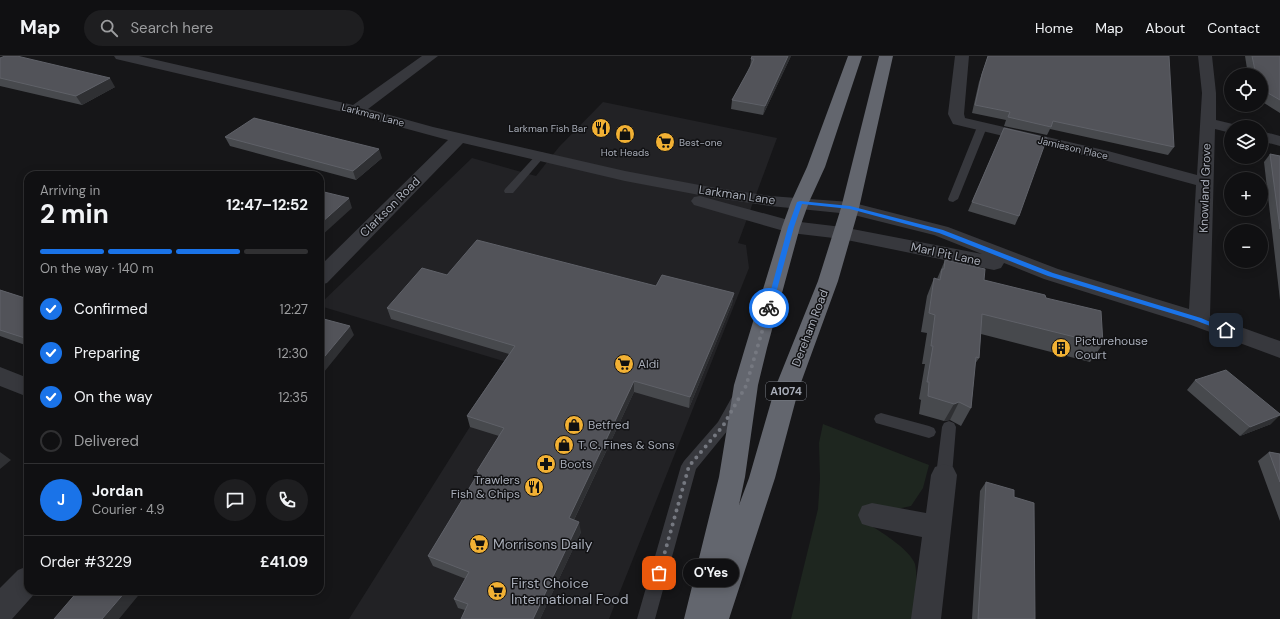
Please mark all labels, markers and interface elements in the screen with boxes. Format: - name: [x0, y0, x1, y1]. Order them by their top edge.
- search box: [84, 10, 364, 46]
- text: Map: [20, 15, 60, 40]
- icon: search: [98, 17, 120, 39]
- text: Search here: [130, 18, 213, 38]
- text: Home: [1035, 19, 1073, 37]
- text: Map: [1095, 19, 1123, 37]
- text: About: [1145, 19, 1185, 37]
- text: Contact: [1207, 19, 1260, 37]
- map controls: [1224, 68, 1268, 268]
- button: locate: [1224, 68, 1268, 112]
- street label: Larkman Lane: [340, 100, 406, 130]
- restaurant icon: Larkman Fish Bar: [590, 117, 612, 139]
- button: layers: [1224, 120, 1268, 164]
- place label: Larkman Fish Bar: [508, 122, 587, 135]
- shop icon: Hot Heads: [614, 123, 636, 145]
- supermarket icon: Best-one: [654, 131, 676, 153]
- street label: Jamieson Place: [1037, 134, 1110, 162]
- place label: Best-one: [679, 136, 723, 149]
- street label: Knowland Grove: [1195, 143, 1215, 233]
- place label: Hot Heads: [601, 146, 649, 159]
- button: +: [1224, 172, 1268, 216]
- street label: Clarkson Road: [356, 173, 424, 241]
- text: Arriving in: [40, 182, 100, 199]
- street label: Larkman Lane: [698, 182, 777, 208]
- text: 12:47–12:52: [226, 195, 308, 215]
- text: 2 min: [40, 197, 109, 231]
- button: −: [1224, 224, 1268, 268]
- street label: Marl Pit Lane: [909, 239, 983, 269]
- text: On the way · 140 m: [40, 260, 154, 277]
- street label: Dereham Road: [788, 287, 832, 369]
- courier: [749, 288, 789, 328]
- icon: bike: [758, 297, 780, 319]
- icon: check: [40, 298, 62, 320]
- text: Confirmed: [74, 299, 148, 319]
- text: 12:27: [280, 301, 308, 318]
- pin: [1209, 313, 1243, 347]
- icon: home: [1215, 319, 1237, 341]
- place label: Picturehouse Court: [1075, 333, 1148, 363]
- building icon: Picturehouse Court: [1050, 337, 1072, 359]
- icon: check: [40, 342, 62, 364]
- text: Preparing: [74, 343, 140, 363]
- text: 12:30: [277, 345, 308, 362]
- supermarket icon: Aldi: [613, 353, 635, 375]
- place label: Aldi: [638, 356, 659, 372]
- road number: A1074: [766, 382, 806, 400]
- icon: check: [40, 386, 62, 408]
- text: On the way: [74, 387, 153, 407]
- text: 12:35: [278, 389, 308, 406]
- shop icon: Betfred: [563, 414, 585, 436]
- place label: Betfred: [588, 417, 629, 433]
- text: Delivered: [74, 431, 139, 451]
- shop icon: T. C. Fines & Sons: [553, 434, 575, 456]
- place label: T. C. Fines & Sons: [578, 437, 675, 453]
- pharmacy icon: Boots: [535, 453, 557, 475]
- place label: Boots: [560, 456, 592, 472]
- place label: Trawlers Fish & Chips: [451, 472, 520, 502]
- restaurant icon: Trawlers Fish & Chips: [523, 476, 545, 498]
- button: chat: [214, 479, 256, 521]
- button: phone: [266, 479, 308, 521]
- text: Jordan: [92, 481, 143, 501]
- text: J: [57, 490, 65, 510]
- text: Courier · 4.9: [92, 501, 164, 518]
- supermarket icon: Morrisons Daily: [468, 533, 490, 555]
- place label: Morrisons Daily: [493, 535, 593, 553]
- text: Order #3229: [40, 552, 132, 572]
- text: £41.09: [260, 552, 308, 572]
- pin: [642, 556, 676, 590]
- callout: O'Yes: [683, 559, 739, 587]
- icon: bag: [648, 562, 670, 584]
- text: O'Yes: [694, 564, 728, 581]
- place label: First Choice International Food: [511, 574, 628, 608]
- supermarket icon: First Choice International Food: [486, 580, 508, 602]

